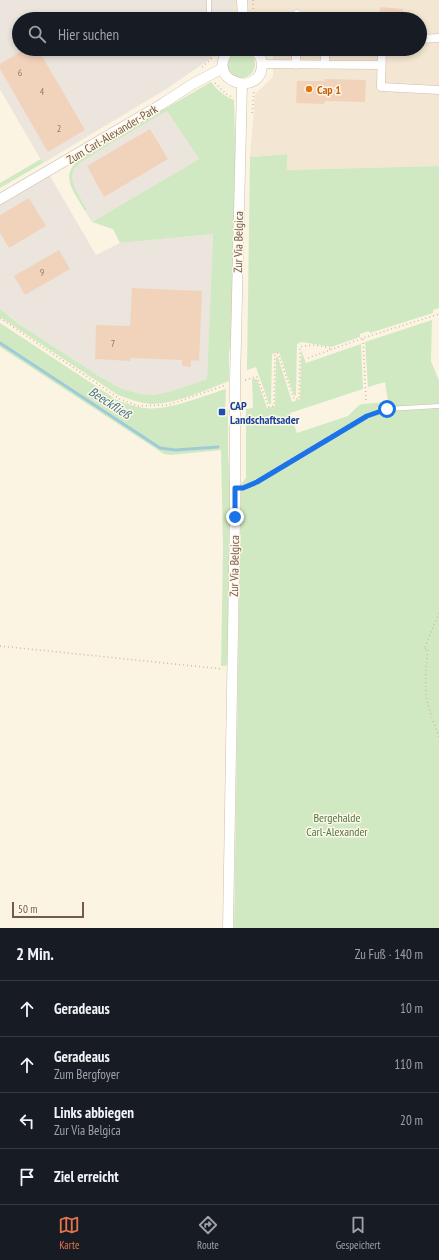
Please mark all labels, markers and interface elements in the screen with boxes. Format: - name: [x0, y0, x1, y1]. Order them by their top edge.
- search box: [12, 12, 427, 56]
- icon: search: [26, 23, 48, 45]
- text: Hier suchen: [58, 25, 119, 44]
- house number: 6: [18, 66, 23, 79]
- place label: Cap 1: [317, 82, 341, 97]
- marker: Cap 1: [304, 84, 314, 94]
- house number: 4: [40, 85, 45, 98]
- street label: Zum Carl-Alexander-Park: [64, 101, 160, 167]
- house number: 2: [57, 122, 61, 135]
- street label: Zur Via Belgica: [230, 211, 246, 273]
- house number: 9: [40, 266, 44, 279]
- house number: 7: [111, 337, 115, 350]
- water label: Beeckfließ: [86, 383, 136, 424]
- place label: CAP Landschaftsader: [230, 398, 300, 427]
- route start: [378, 400, 396, 418]
- marker: CAP Landschaftsader: [217, 407, 227, 417]
- route end: [226, 508, 244, 526]
- street label: Zur Via Belgica: [226, 535, 242, 597]
- park label: Bergehalde Carl-Alexander: [306, 810, 368, 839]
- scale bar: [12, 900, 84, 919]
- text: 50 m: [18, 902, 37, 916]
- text: 2 Min.: [16, 943, 54, 965]
- text: Zu Fuß · 140 m: [355, 946, 423, 963]
- icon: ahead: [16, 998, 38, 1020]
- text: Geradeaus: [54, 999, 110, 1018]
- text: 10 m: [400, 1000, 423, 1017]
- text: Geradeaus: [54, 1047, 110, 1066]
- icon: ahead: [16, 1054, 38, 1076]
- text: 110 m: [394, 1056, 423, 1073]
- text: Zum Bergfoyer: [54, 1066, 120, 1083]
- text: Links abbiegen: [54, 1103, 134, 1122]
- icon: left: [16, 1110, 38, 1132]
- text: 20 m: [400, 1112, 423, 1129]
- text: Zur Via Belgica: [54, 1122, 121, 1139]
- icon: arrive: [16, 1166, 38, 1188]
- text: Ziel erreicht: [54, 1167, 119, 1186]
- tab: Karte: [58, 1214, 80, 1252]
- tab: Route: [197, 1214, 219, 1252]
- tab: Gespeichert: [336, 1214, 381, 1252]

